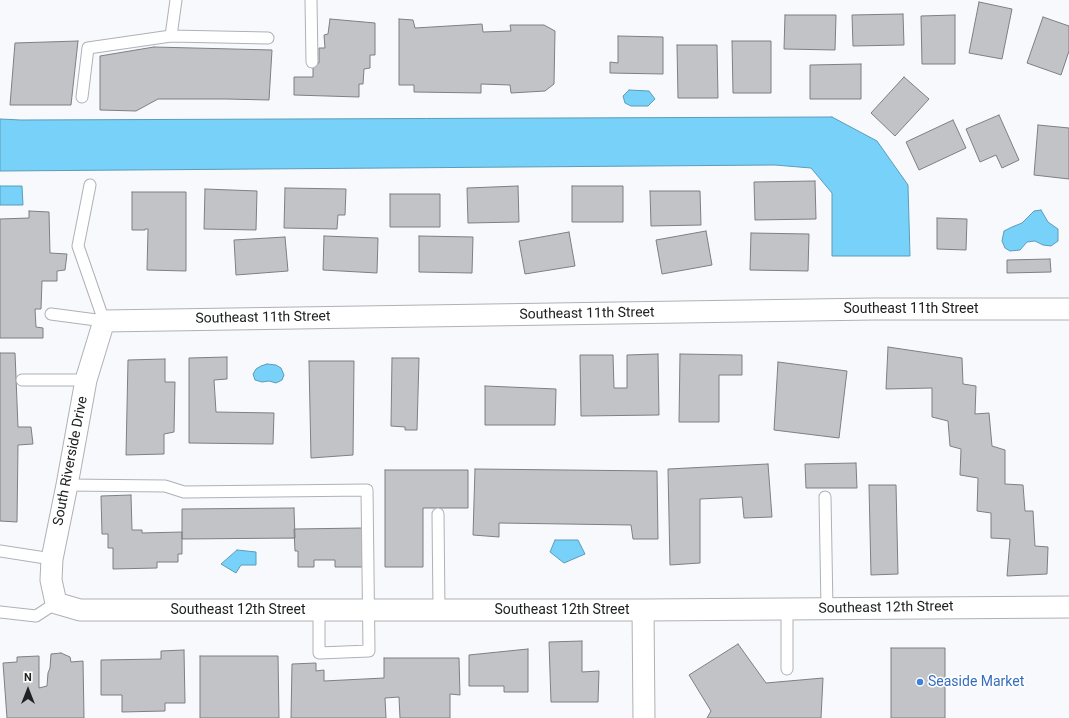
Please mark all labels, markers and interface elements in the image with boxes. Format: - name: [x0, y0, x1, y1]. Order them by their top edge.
- street label: Southeast 11th Street: [843, 301, 979, 317]
- street label: Southeast 11th Street: [519, 304, 655, 324]
- street label: Southeast 11th Street: [195, 308, 331, 328]
- street label: South Riverside Drive: [50, 395, 92, 527]
- street label: Southeast 12th Street: [818, 598, 954, 618]
- street label: Southeast 12th Street: [170, 602, 306, 618]
- street label: Southeast 12th Street: [494, 602, 630, 618]
- north arrow: [8, 670, 48, 710]
- text: N: [24, 671, 32, 684]
- place label: Seaside Market: [928, 674, 1024, 690]
- marker: Seaside Market: [915, 677, 925, 687]

